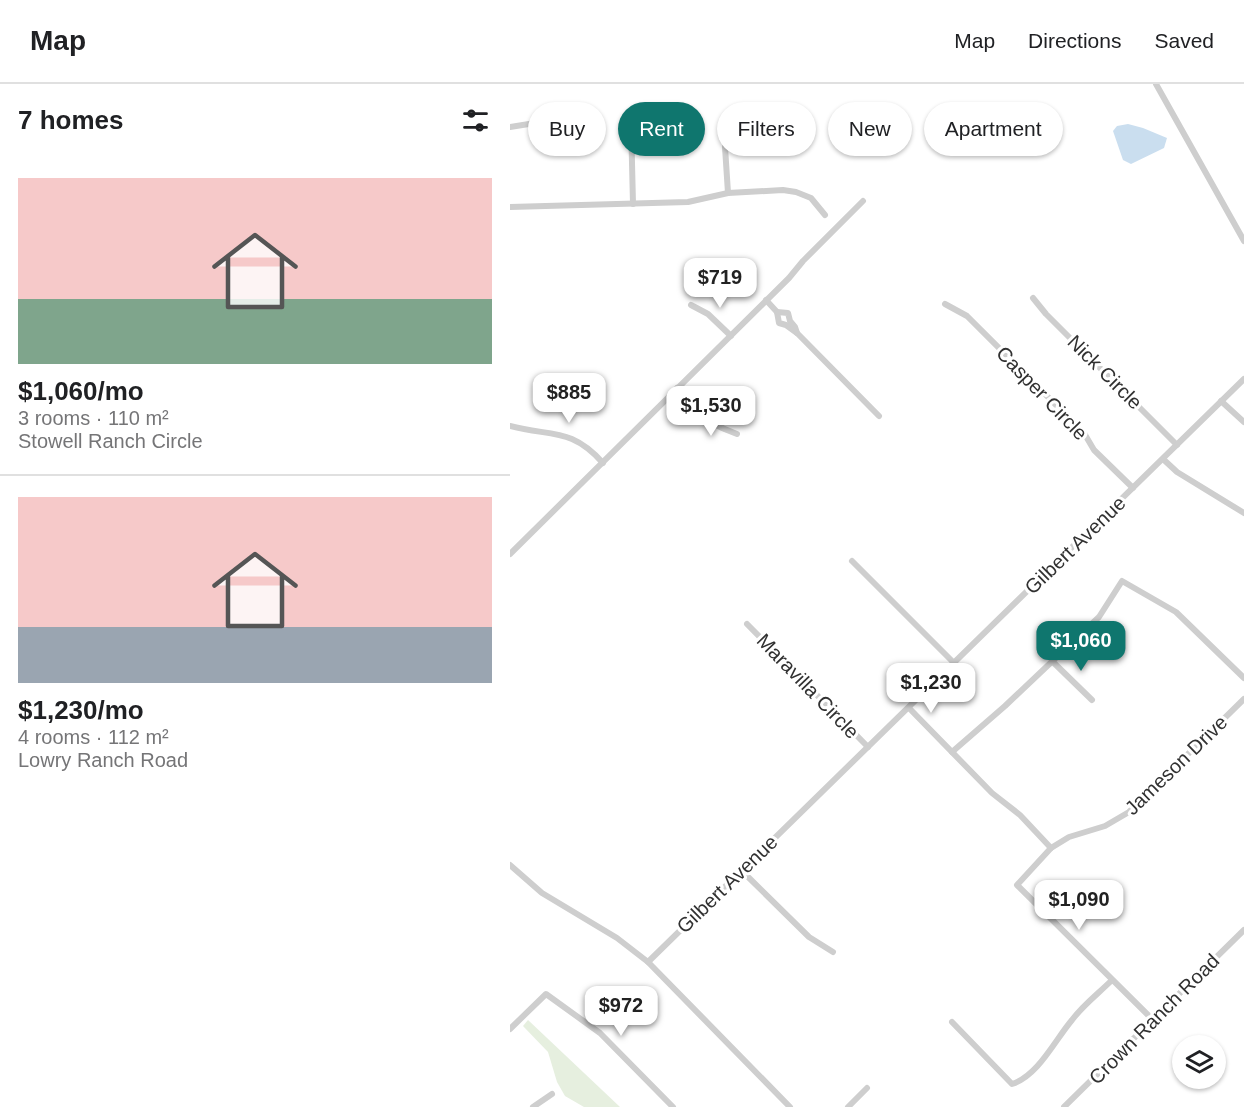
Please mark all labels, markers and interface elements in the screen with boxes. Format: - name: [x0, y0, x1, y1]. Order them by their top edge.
- text: Map: [30, 25, 86, 56]
- text: Map: [954, 29, 995, 52]
- text: Directions: [1028, 29, 1121, 52]
- text: Saved: [1154, 29, 1214, 52]
- chip: Buy: [528, 102, 606, 156]
- chip: Rent: [618, 102, 705, 156]
- chip: Filters: [717, 102, 816, 156]
- chip: New: [828, 102, 912, 156]
- chip: Apartment: [924, 102, 1063, 156]
- icon: filters: [459, 104, 492, 137]
- text: 7 homes: [18, 105, 124, 135]
- icon: home: [201, 217, 309, 325]
- pin: $719: [684, 258, 756, 309]
- text: $719: [698, 266, 742, 288]
- street label: Nick Circle: [1063, 330, 1147, 414]
- street label: Casper Circle: [992, 342, 1092, 444]
- pin: $885: [533, 373, 605, 424]
- text: $1,060/mo: [18, 376, 144, 406]
- text: $885: [547, 381, 591, 403]
- pin: $1,530: [662, 386, 760, 437]
- text: $1,530: [680, 394, 742, 416]
- text: 3 rooms · 110 m²: [18, 407, 169, 429]
- text: Stowell Ranch Circle: [18, 430, 203, 452]
- street label: Gilbert Avenue: [1020, 492, 1130, 598]
- icon: home: [201, 536, 309, 644]
- pin: $1,060: [1032, 621, 1130, 672]
- street label: Maravilla Circle: [753, 629, 863, 743]
- text: $1,060: [1050, 629, 1112, 651]
- pin: $1,230: [882, 663, 980, 714]
- text: $1,230: [900, 671, 962, 693]
- text: $1,230/mo: [18, 695, 144, 725]
- street label: Jameson Drive: [1120, 711, 1232, 819]
- text: 4 rooms · 112 m²: [18, 726, 169, 748]
- text: Lowry Ranch Road: [18, 749, 188, 771]
- street label: Gilbert Avenue: [672, 831, 782, 937]
- pin: $1,090: [1030, 880, 1128, 931]
- text: $1,090: [1048, 888, 1110, 910]
- street label: Crown Ranch Road: [1085, 950, 1223, 1088]
- pin: $972: [585, 986, 657, 1037]
- text: $972: [599, 994, 643, 1016]
- map controls: [1172, 1035, 1226, 1089]
- button: layers: [1172, 1035, 1226, 1089]

